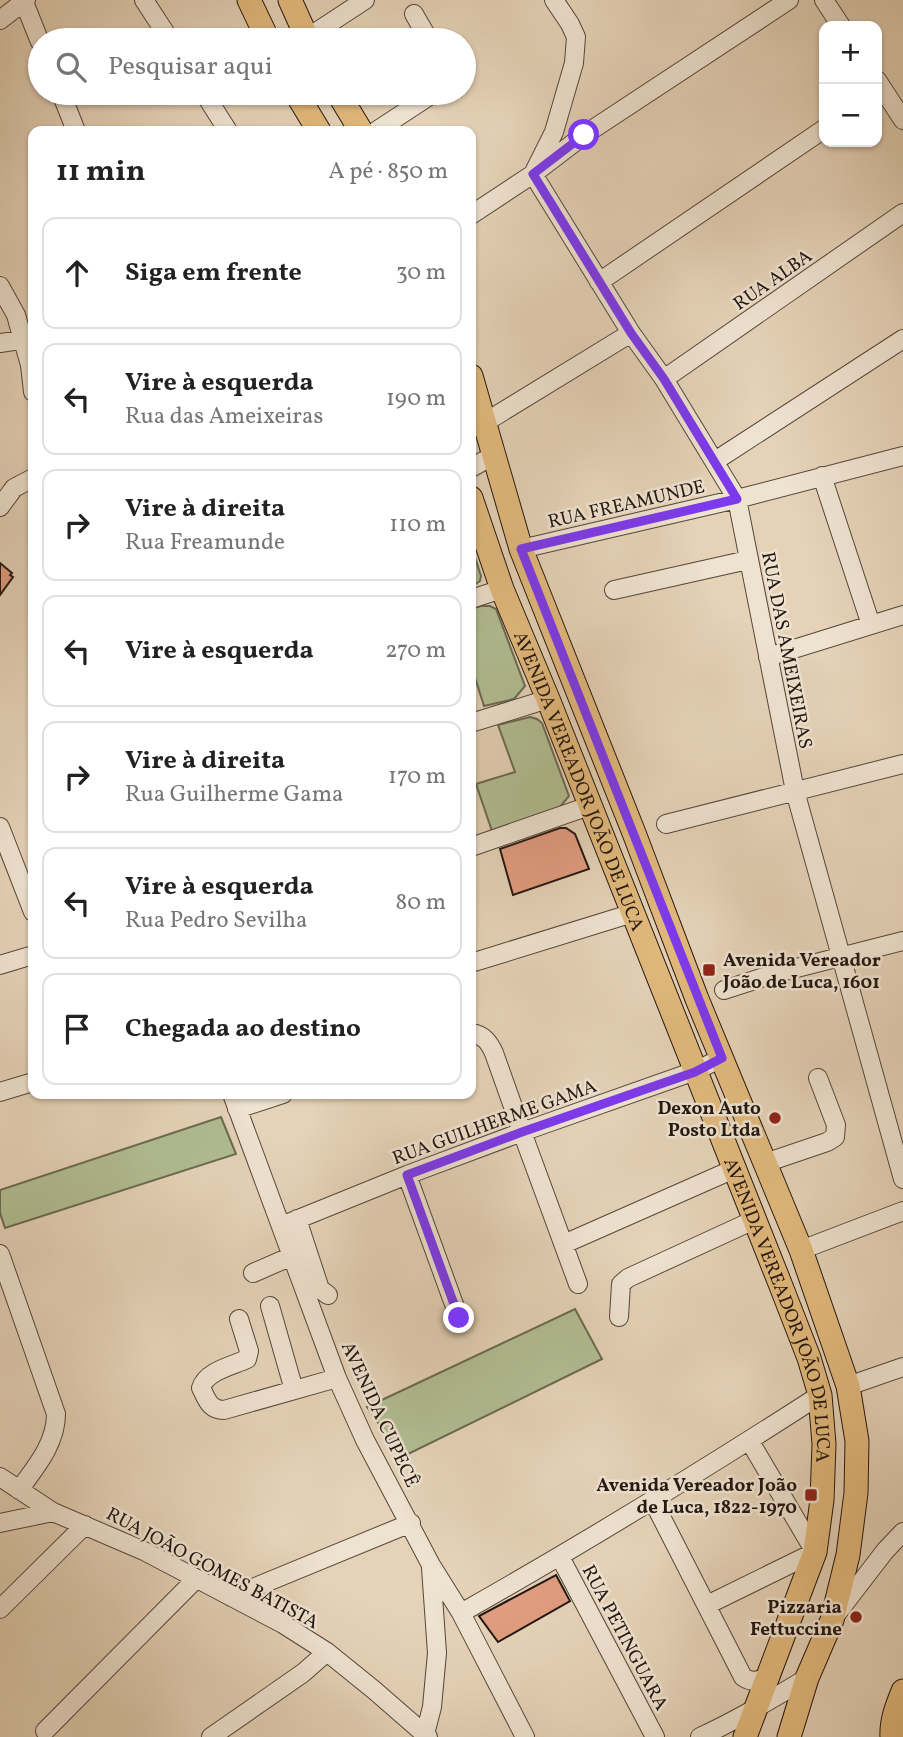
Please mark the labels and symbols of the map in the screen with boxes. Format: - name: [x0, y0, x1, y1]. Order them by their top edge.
- route start: [568, 119, 599, 150]
- street label: RUA ALBA: [728, 244, 818, 317]
- street label: RUA FREAMUNDE: [545, 474, 708, 536]
- street label: RUA DAS AMEIXEIRAS: [754, 550, 818, 751]
- street label: AVENIDA VEREADOR JOÃO DE LUCA: [506, 627, 650, 935]
- place label: Avenida Vereador João de Luca, 1601: [722, 948, 881, 996]
- marker: Avenida Vereador João de Luca, 1601: [701, 962, 717, 978]
- street label: RUA GUILHERME GAMA: [389, 1074, 600, 1172]
- place label: Dexon Auto Posto Ltda: [657, 1096, 761, 1144]
- marker: Dexon Auto Posto Ltda: [767, 1110, 783, 1126]
- street label: AVENIDA VEREADOR JOÃO DE LUCA: [716, 1154, 835, 1463]
- route end: [443, 1302, 474, 1333]
- street label: AVENIDA CUPECÊ: [334, 1338, 424, 1492]
- place label: Avenida Vereador João de Luca, 1822-1970: [596, 1473, 797, 1521]
- marker: Avenida Vereador João de Luca, 1822-1970: [803, 1487, 819, 1503]
- street label: RUA JOÃO GOMES BATISTA: [101, 1502, 323, 1636]
- street label: RUA PETINGUARA: [575, 1561, 674, 1715]
- place label: Pizzaria Fettuccine: [750, 1595, 842, 1643]
- marker: Pizzaria Fettuccine: [848, 1609, 864, 1625]

